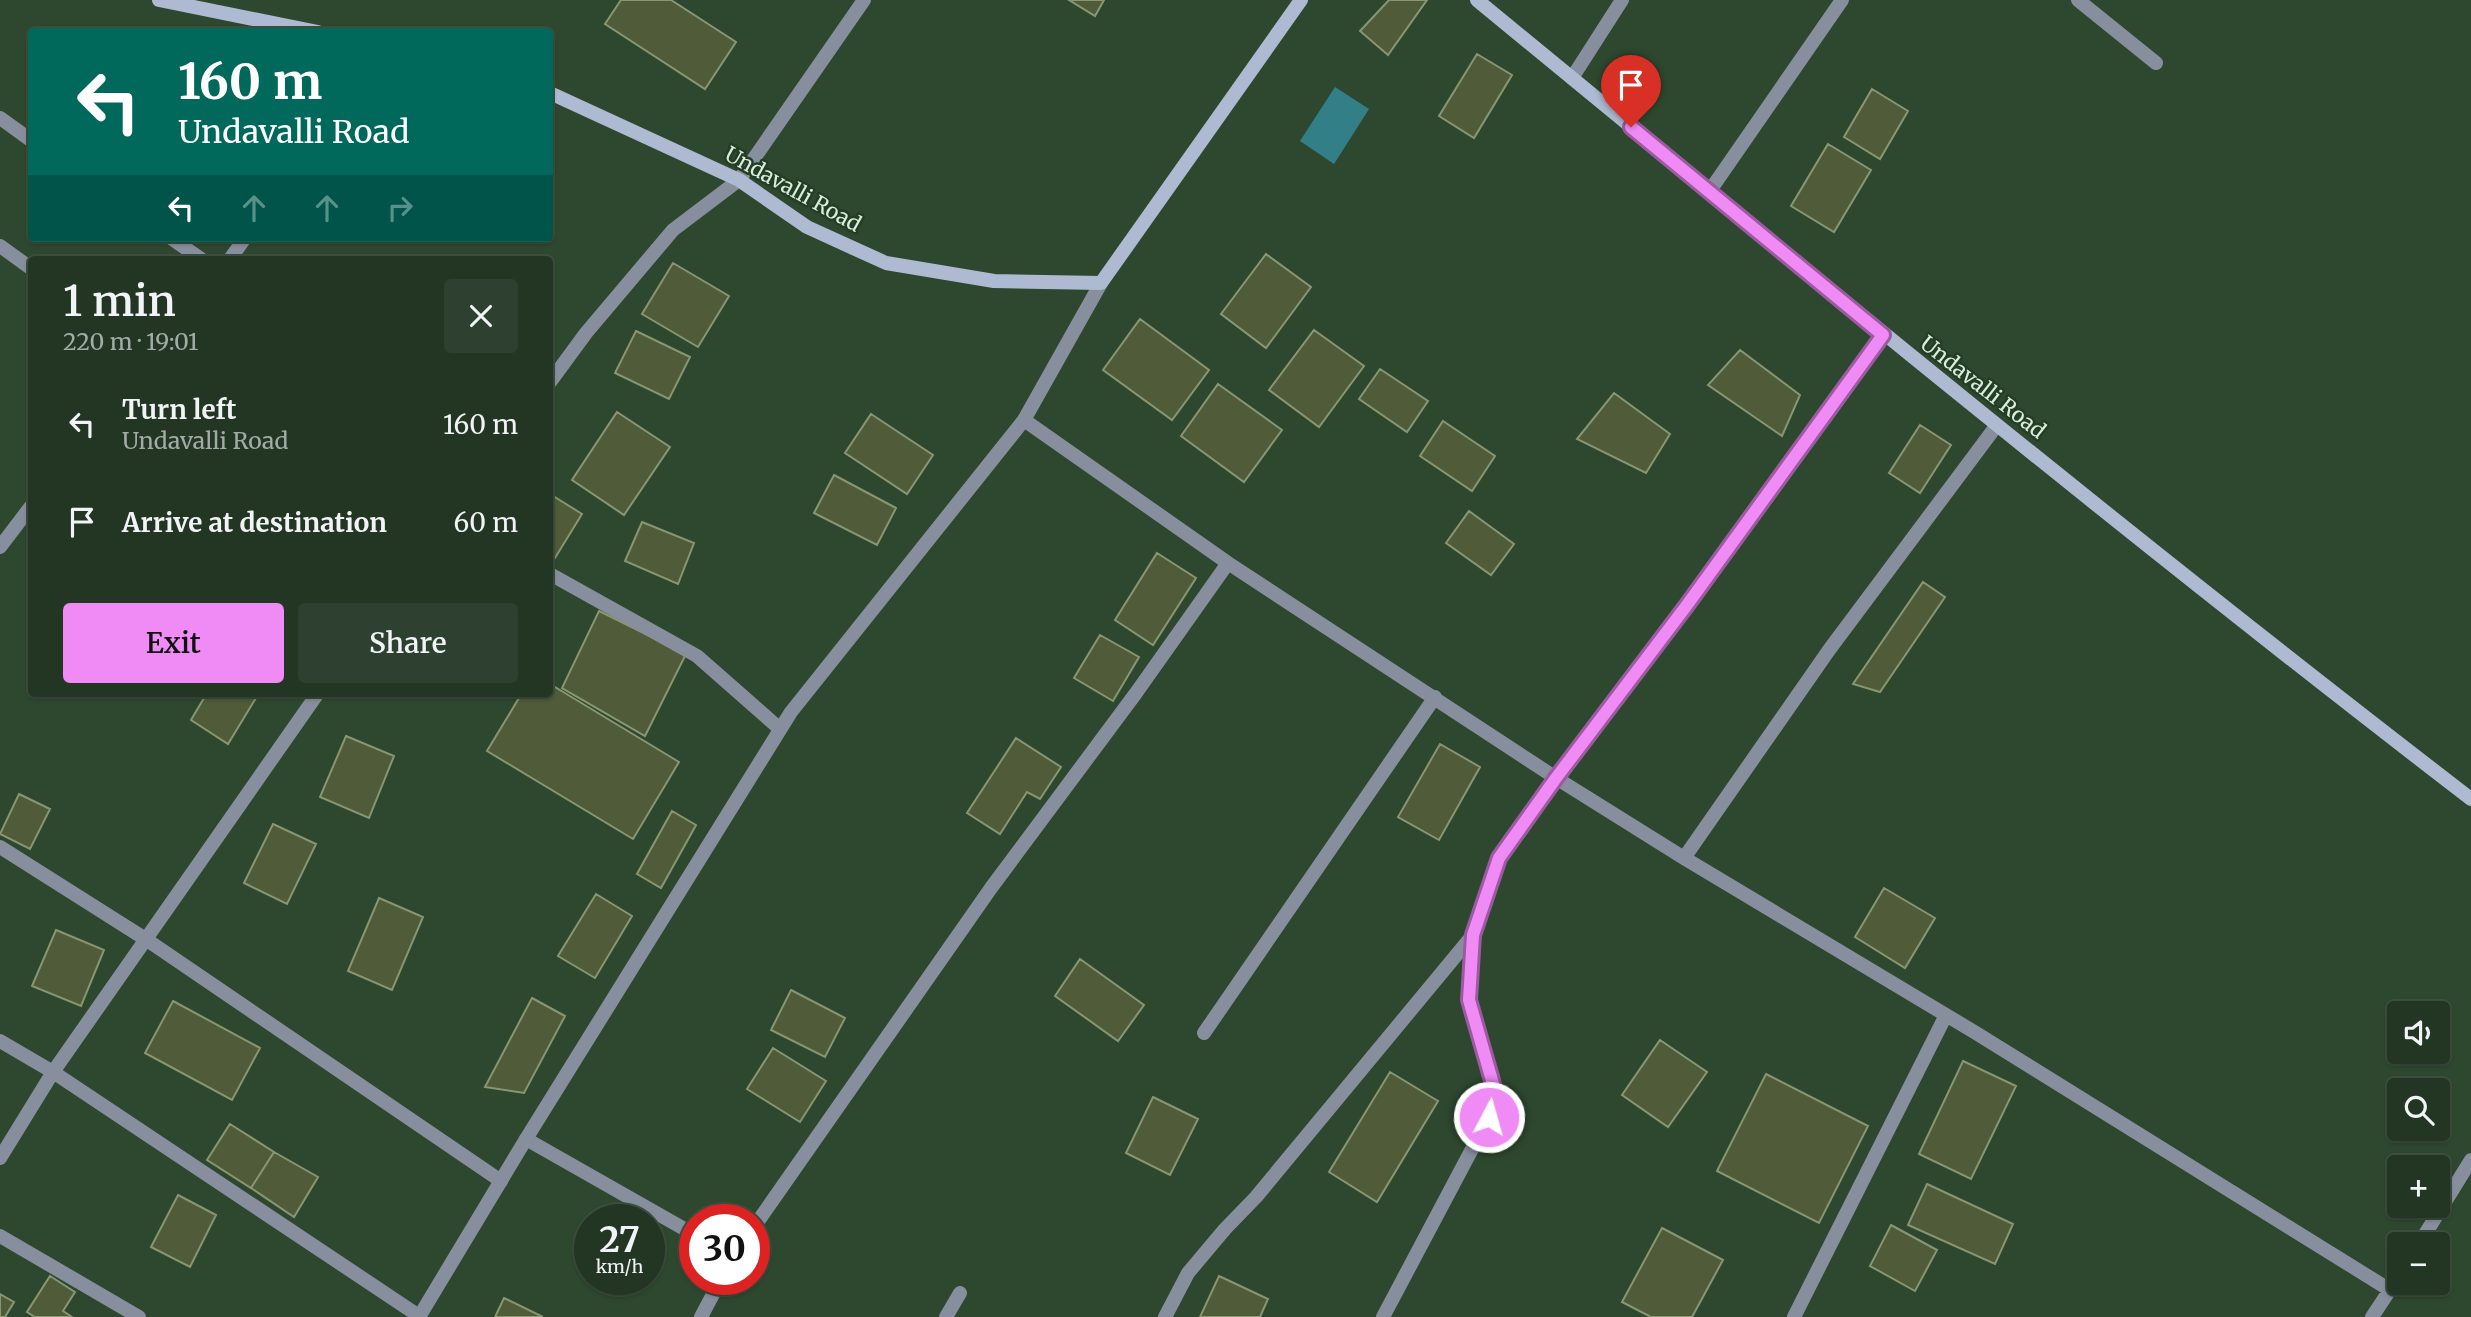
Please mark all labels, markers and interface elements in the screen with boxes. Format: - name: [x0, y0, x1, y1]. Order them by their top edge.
- text: 160 m: [178, 51, 322, 112]
- pin: [1601, 55, 1661, 127]
- icon: left: [63, 56, 154, 147]
- icon: arrive: [1612, 66, 1650, 104]
- text: Undavalli Road: [178, 112, 409, 152]
- street label: Undavalli Road: [720, 140, 866, 238]
- icon: left: [162, 189, 200, 227]
- icon: ahead: [235, 189, 273, 227]
- icon: ahead: [308, 189, 346, 227]
- icon: right: [381, 189, 419, 227]
- text: 1 min: [63, 275, 176, 327]
- button: close: [444, 279, 518, 353]
- text: 220 m · 19:01: [63, 327, 198, 356]
- street label: Undavalli Road: [1915, 330, 2051, 445]
- text: Turn left: [122, 393, 236, 426]
- icon: left: [63, 405, 101, 443]
- text: 160 m: [443, 408, 518, 441]
- text: Undavalli Road: [122, 426, 288, 455]
- icon: arrive: [63, 503, 101, 541]
- text: Arrive at destination: [122, 506, 387, 539]
- text: 60 m: [454, 506, 518, 539]
- button: Exit: [63, 603, 284, 683]
- button: Share: [298, 603, 518, 683]
- map controls: [2387, 1001, 2450, 1295]
- button: sound: [2387, 1001, 2450, 1064]
- button: search: [2387, 1078, 2450, 1141]
- position arrow: [1452, 1080, 1526, 1154]
- button: +: [2387, 1155, 2450, 1218]
- speed limit sign: 30: [679, 1204, 770, 1295]
- text: 27: [599, 1218, 640, 1262]
- button: −: [2387, 1232, 2450, 1295]
- text: km/h: [596, 1255, 643, 1278]

